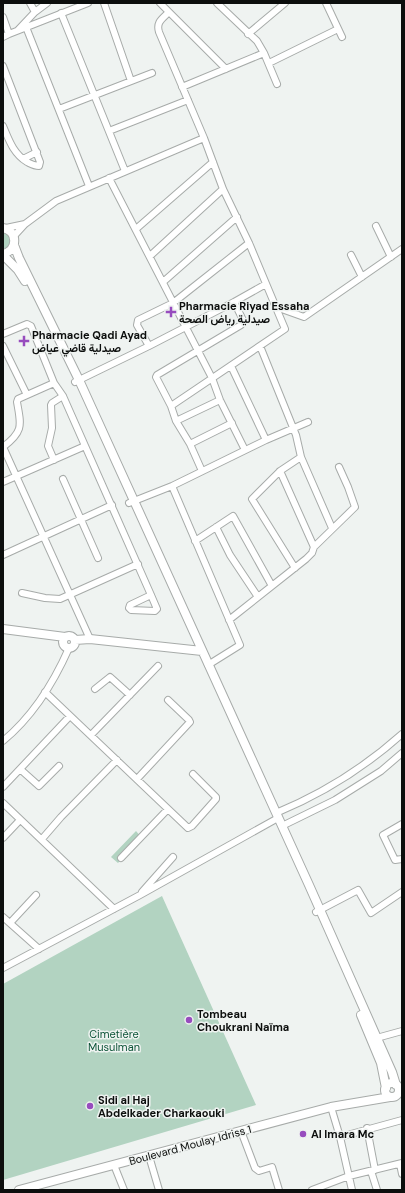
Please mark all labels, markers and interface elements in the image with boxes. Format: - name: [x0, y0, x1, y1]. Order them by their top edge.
- place label: Pharmacie Riyad Essaha صيدلية رياض الصحة: [179, 299, 309, 326]
- marker: Pharmacie Riyad Essaha صيدلية رياض الصحة: [166, 307, 176, 317]
- place label: Pharmacie Qadi Ayad صيدلية قاضي عياض: [32, 328, 147, 357]
- marker: Pharmacie Qadi Ayad صيدلية قاضي عياض: [19, 336, 29, 346]
- place label: Tombeau Choukrani Naïma: [197, 1007, 289, 1034]
- marker: Tombeau Choukrani Naïma: [184, 1015, 194, 1025]
- park label: Cimetière Musulman: [88, 1027, 140, 1054]
- place label: Sidi al Haj Abdelkader Charkaouki: [98, 1093, 225, 1120]
- marker: Sidi al Haj Abdelkader Charkaouki: [85, 1101, 95, 1111]
- street label: Boulevard Moulay Idriss 1: [127, 1122, 253, 1168]
- place label: Al Imara Mc: [311, 1127, 374, 1141]
- marker: Al Imara Mc: [298, 1129, 308, 1139]

